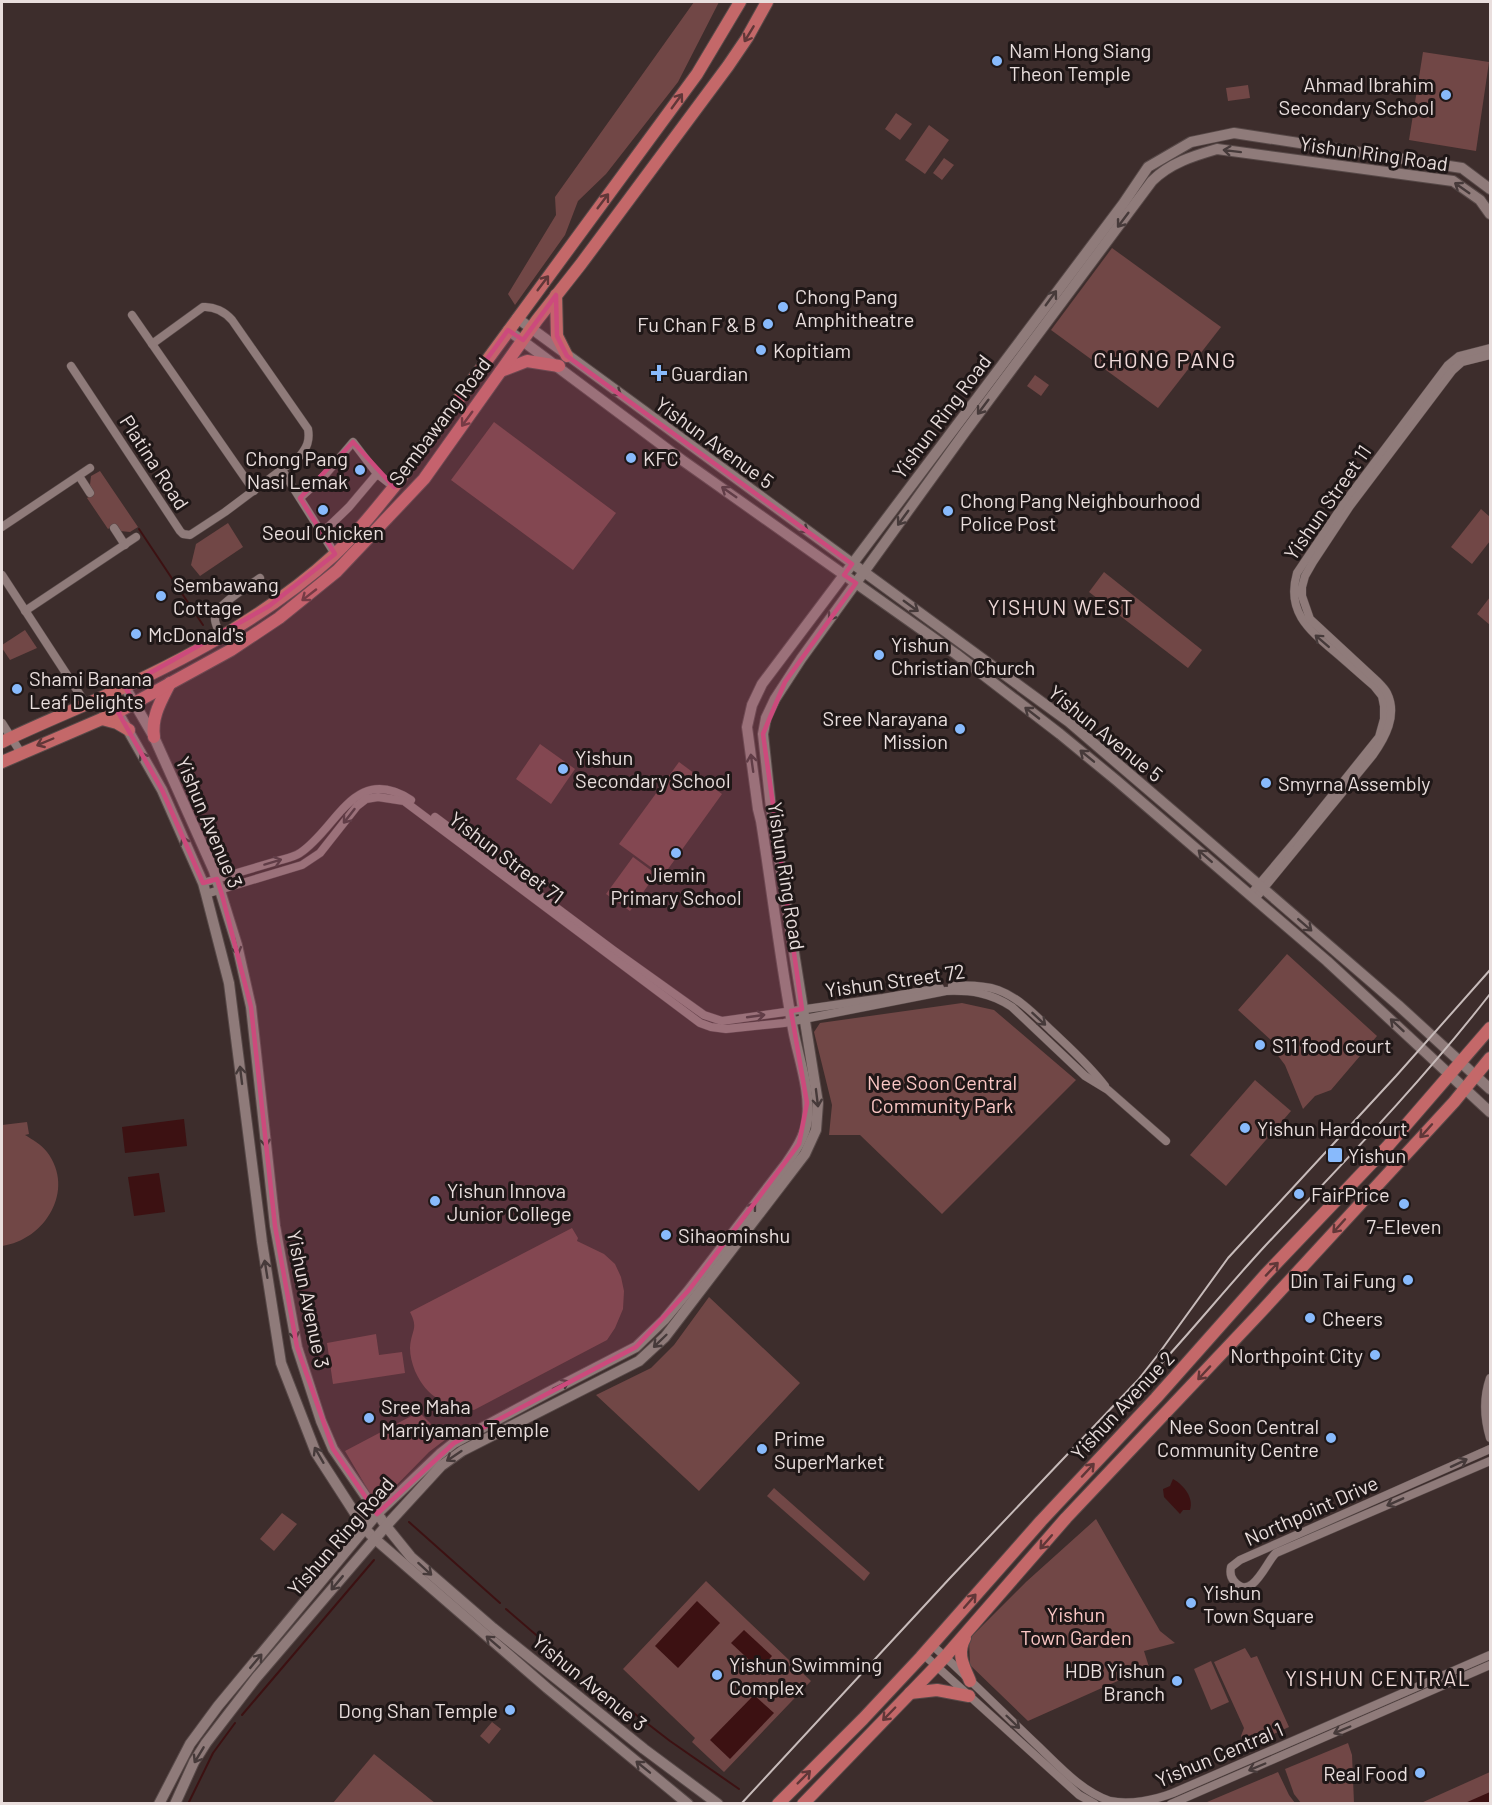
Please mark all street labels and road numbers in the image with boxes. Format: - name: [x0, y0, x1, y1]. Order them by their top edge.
- street label: Yishun Ring Road: [1298, 131, 1450, 175]
- street label: Yishun Ring Road: [886, 349, 996, 483]
- street label: Sembawang Road: [383, 352, 495, 490]
- street label: Yishun Avenue 5: [651, 391, 779, 493]
- street label: Platina Road: [115, 410, 195, 514]
- street label: Yishun Street 11: [1278, 440, 1376, 564]
- street label: Yishun Avenue 5: [1044, 680, 1168, 786]
- street label: Yishun Avenue 3: [172, 753, 248, 891]
- street label: Yishun Ring Road: [763, 800, 811, 952]
- street label: Yishun Street 71: [445, 806, 569, 908]
- street label: Yishun Street 72: [823, 958, 967, 1002]
- street label: Yishun Avenue 3: [283, 1228, 335, 1370]
- street label: Yishun Avenue 2: [1065, 1345, 1179, 1465]
- street label: Northpoint Drive: [1241, 1470, 1381, 1550]
- street label: Yishun Ring Road: [282, 1472, 398, 1600]
- street label: Yishun Avenue 3: [528, 1629, 652, 1735]
- street label: Yishun Central 1: [1152, 1716, 1286, 1792]

